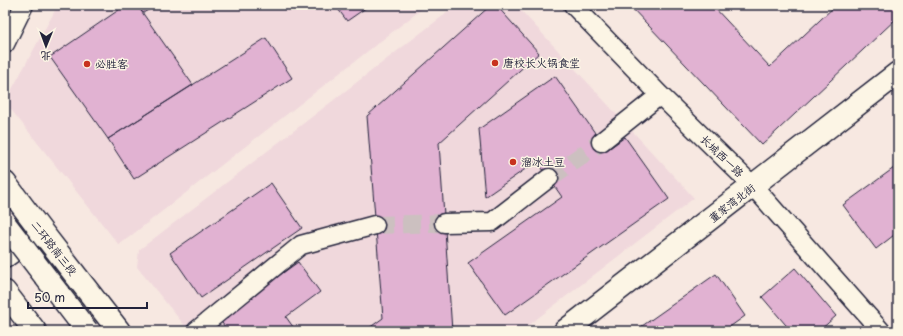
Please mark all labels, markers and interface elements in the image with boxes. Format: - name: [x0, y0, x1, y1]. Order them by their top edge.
- north arrow: [26, 26, 66, 66]
- text: 北: [40, 48, 51, 65]
- place label: 唐校长火锅食堂: [503, 54, 580, 71]
- place label: 必胜客: [95, 55, 128, 72]
- marker: 唐校长火锅食堂: [490, 58, 500, 68]
- marker: 必胜客: [82, 59, 92, 69]
- street label: 长城西一路: [697, 130, 748, 181]
- place label: 溜冰土豆: [521, 153, 565, 170]
- marker: 溜冰土豆: [508, 157, 518, 167]
- street label: 董家湾北街: [705, 178, 759, 226]
- street label: 二环路南三段: [27, 216, 81, 279]
- scale bar: [28, 284, 147, 310]
- text: 50 m: [34, 288, 65, 306]

